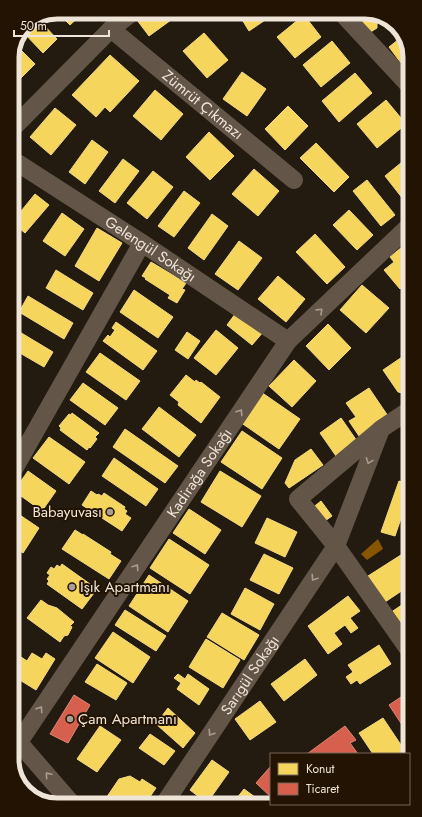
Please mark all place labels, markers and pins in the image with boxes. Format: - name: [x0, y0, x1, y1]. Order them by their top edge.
- place label: Babayuvası: [32, 501, 102, 523]
- marker: Babayuvası: [105, 507, 115, 517]
- place label: Işık Apartmanı: [80, 576, 170, 598]
- marker: Işık Apartmanı: [67, 582, 77, 592]
- place label: Çam Apartmanı: [78, 708, 177, 730]
- marker: Çam Apartmanı: [65, 714, 75, 724]

